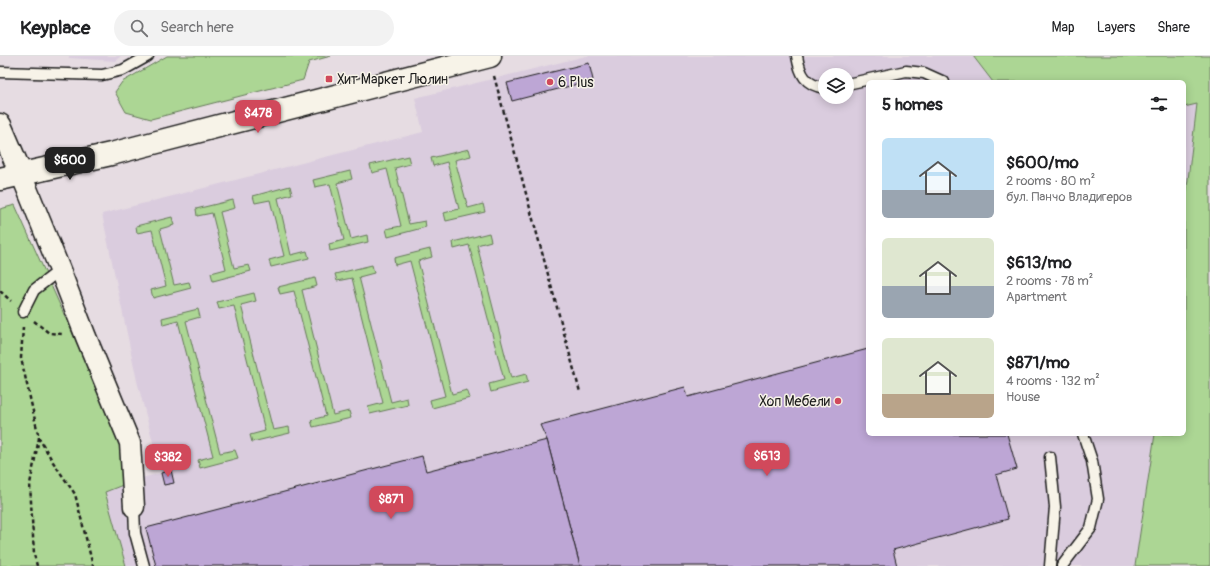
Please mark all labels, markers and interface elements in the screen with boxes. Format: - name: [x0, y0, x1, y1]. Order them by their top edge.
- search box: [114, 10, 394, 46]
- text: Keyplace: [20, 16, 90, 40]
- icon: search: [128, 17, 150, 39]
- text: Search here: [160, 18, 234, 37]
- text: Map: [1052, 19, 1075, 36]
- text: Layers: [1097, 19, 1135, 36]
- text: Share: [1157, 19, 1190, 36]
- map controls: [818, 68, 854, 104]
- button: layers: [818, 68, 854, 104]
- place label: Хит Маркет Люлин: [337, 71, 448, 88]
- marker: Хит Маркет Люлин: [324, 74, 334, 84]
- place label: 6 Plus: [558, 74, 594, 91]
- marker: 6 Plus: [545, 77, 555, 87]
- icon: filters: [1148, 93, 1170, 115]
- text: 5 homes: [882, 94, 943, 115]
- pin: $478: [234, 100, 282, 134]
- text: $478: [244, 105, 272, 121]
- pin: $600: [46, 147, 94, 181]
- text: $600: [54, 152, 86, 168]
- text: $600/mo: [1006, 152, 1079, 173]
- icon: home: [914, 154, 962, 202]
- text: 2 rooms · 80 m²: [1006, 173, 1095, 189]
- text: бул. Панчо Владигеров: [1006, 189, 1132, 205]
- text: $613/mo: [1006, 252, 1072, 273]
- icon: home: [914, 254, 962, 302]
- text: 2 rooms · 78 m²: [1006, 273, 1093, 289]
- text: Apartment: [1006, 289, 1067, 305]
- text: $871/mo: [1006, 352, 1070, 373]
- icon: home: [914, 354, 962, 402]
- text: 4 rooms · 132 m²: [1006, 373, 1100, 389]
- text: House: [1006, 389, 1040, 405]
- place label: Хоп Мебели: [759, 393, 830, 410]
- marker: Хоп Мебели: [833, 396, 843, 406]
- pin: $613: [743, 443, 791, 477]
- pin: $382: [144, 444, 192, 478]
- text: $613: [754, 448, 780, 464]
- text: $382: [154, 449, 182, 465]
- pin: $871: [367, 486, 415, 520]
- text: $871: [378, 491, 404, 507]

